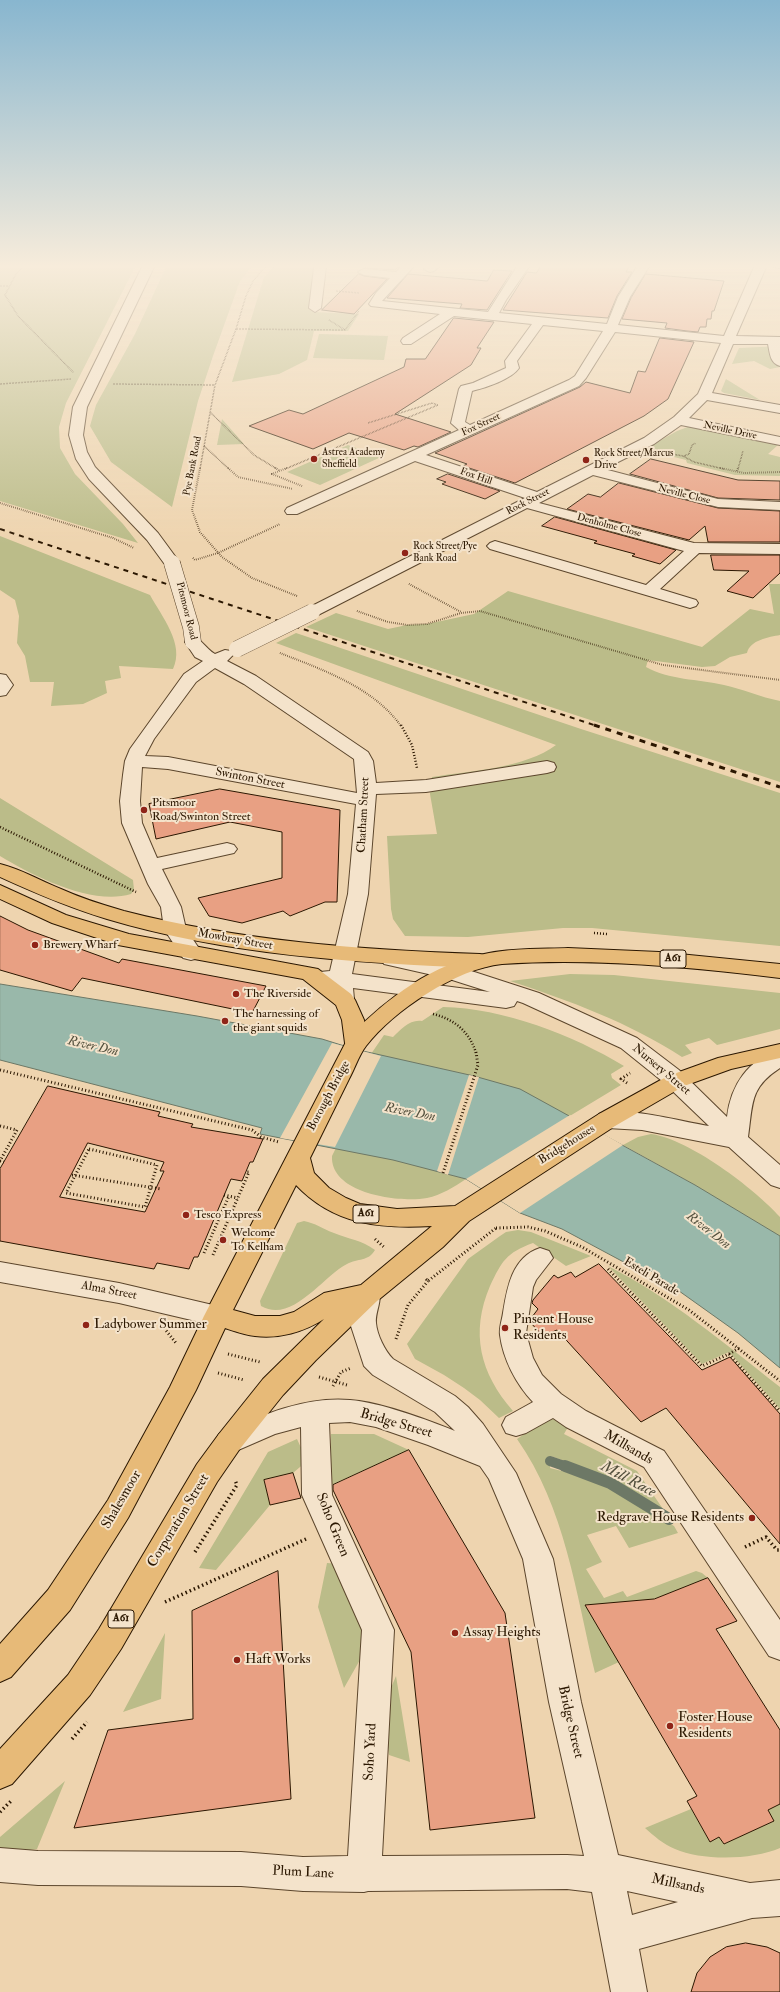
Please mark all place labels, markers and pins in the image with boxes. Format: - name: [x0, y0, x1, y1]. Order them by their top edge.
- place label: Astrea Academy Sheffield: [322, 447, 385, 470]
- place label: Rock Street/Marcus Drive: [594, 448, 674, 472]
- marker: Astrea Academy Sheffield: [309, 454, 319, 464]
- marker: Rock Street/Marcus Drive: [581, 455, 591, 465]
- place label: Rock Street/Pye Bank Road: [413, 541, 477, 564]
- marker: Rock Street/Pye Bank Road: [400, 548, 410, 558]
- place label: Pitsmoor Road/Swinton Street: [152, 796, 251, 824]
- marker: Pitsmoor Road/Swinton Street: [139, 805, 149, 815]
- place label: Brewery Wharf: [43, 938, 117, 952]
- marker: Brewery Wharf: [30, 940, 40, 950]
- place label: The Riverside: [244, 987, 311, 1001]
- marker: The Riverside: [231, 989, 241, 999]
- place label: The harnessing of the giant squids: [233, 1007, 318, 1035]
- marker: The harnessing of the giant squids: [220, 1016, 230, 1026]
- place label: Tesco Express: [194, 1208, 261, 1222]
- marker: Tesco Express: [181, 1210, 191, 1220]
- place label: Welcome To Kelham: [231, 1226, 284, 1254]
- marker: Welcome To Kelham: [218, 1235, 228, 1245]
- place label: Pinsent House Residents: [513, 1312, 593, 1344]
- place label: Ladybower Summer: [94, 1317, 207, 1333]
- marker: Ladybower Summer: [81, 1320, 91, 1330]
- marker: Pinsent House Residents: [500, 1323, 510, 1333]
- place label: Redgrave House Residents: [597, 1510, 744, 1526]
- marker: Redgrave House Residents: [747, 1513, 757, 1523]
- place label: Assay Heights: [463, 1625, 541, 1641]
- marker: Assay Heights: [450, 1628, 460, 1638]
- place label: Haft Works: [245, 1652, 311, 1668]
- marker: Haft Works: [232, 1655, 242, 1665]
- place label: Foster House Residents: [678, 1710, 752, 1742]
- marker: Foster House Residents: [665, 1721, 675, 1731]

